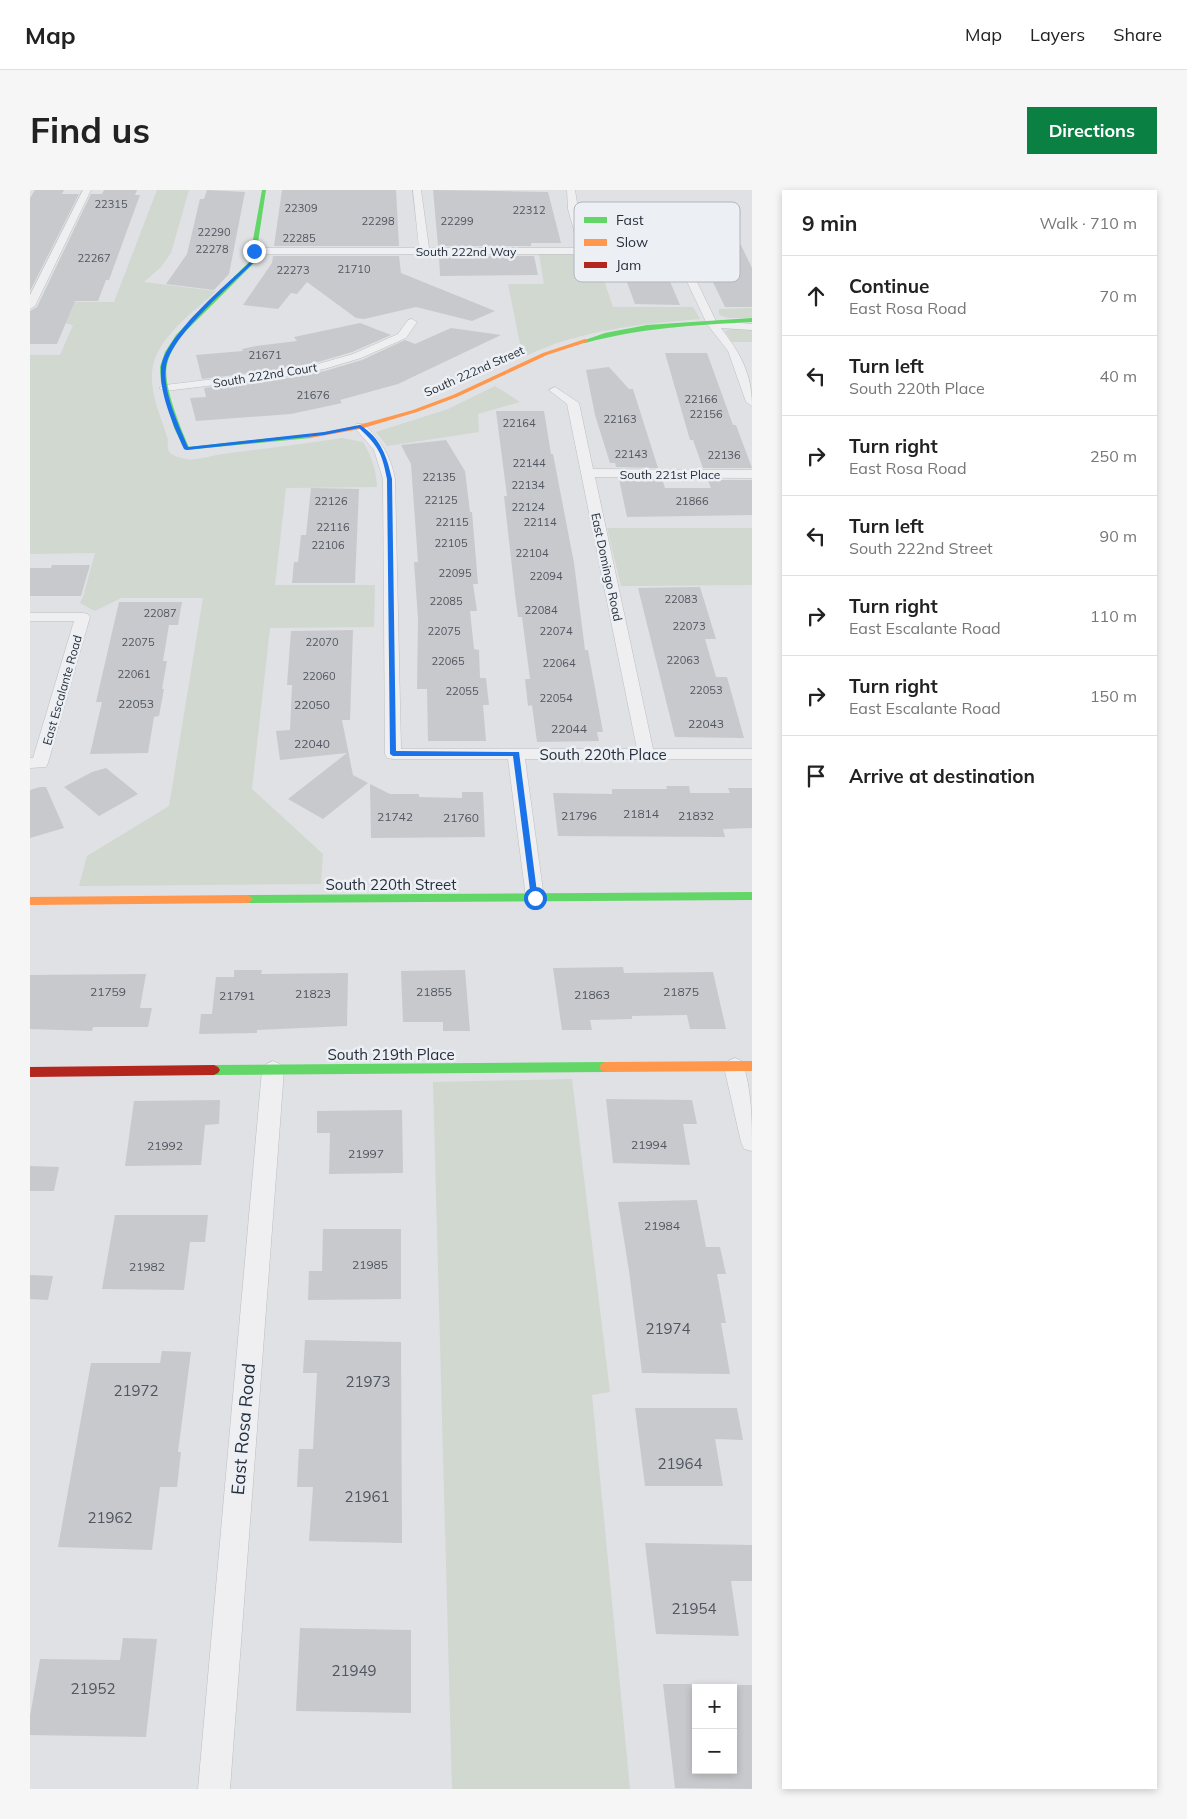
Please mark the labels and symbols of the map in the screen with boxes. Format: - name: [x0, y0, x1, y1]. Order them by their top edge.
- house number: 22315: [95, 197, 128, 211]
- house number: 22309: [285, 201, 318, 215]
- legend: [574, 202, 740, 282]
- house number: 22312: [513, 203, 546, 217]
- text: Fast: [616, 211, 644, 229]
- house number: 22298: [362, 214, 395, 228]
- house number: 22299: [441, 214, 474, 228]
- house number: 22290: [198, 225, 231, 239]
- house number: 22285: [283, 231, 316, 245]
- text: Slow: [616, 233, 648, 251]
- route end: [243, 240, 266, 263]
- house number: 22278: [196, 242, 229, 256]
- street label: South 222nd Way: [416, 244, 517, 259]
- house number: 22267: [78, 251, 111, 265]
- text: Jam: [616, 256, 641, 274]
- house number: 21710: [338, 262, 371, 276]
- house number: 22273: [277, 263, 310, 277]
- street label: South 222nd Street: [422, 342, 526, 400]
- house number: 21671: [249, 348, 282, 362]
- street label: South 222nd Court: [212, 359, 318, 391]
- house number: 21676: [297, 388, 330, 402]
- house number: 22166: [685, 392, 718, 406]
- house number: 22156: [690, 407, 723, 421]
- house number: 22163: [604, 412, 637, 426]
- house number: 22164: [503, 416, 536, 430]
- house number: 22143: [615, 447, 648, 461]
- house number: 22136: [708, 448, 741, 462]
- house number: 22144: [513, 456, 546, 470]
- street label: South 221st Place: [620, 467, 720, 482]
- house number: 22135: [423, 470, 456, 484]
- house number: 22134: [512, 478, 545, 492]
- house number: 22125: [425, 493, 458, 507]
- house number: 22126: [315, 494, 348, 508]
- house number: 21866: [676, 494, 709, 508]
- house number: 22124: [512, 500, 545, 514]
- street label: East Domingo Road: [588, 512, 626, 622]
- house number: 22115: [436, 515, 469, 529]
- house number: 22114: [524, 515, 557, 529]
- house number: 22116: [317, 520, 350, 534]
- house number: 22105: [435, 536, 468, 550]
- house number: 22106: [312, 538, 345, 552]
- house number: 22104: [516, 546, 549, 560]
- house number: 22095: [439, 566, 472, 580]
- house number: 22094: [530, 569, 563, 583]
- house number: 22083: [665, 592, 698, 606]
- house number: 22085: [430, 594, 463, 608]
- house number: 22084: [525, 603, 558, 617]
- house number: 22087: [144, 606, 177, 620]
- house number: 22073: [673, 619, 706, 633]
- house number: 22075: [428, 624, 461, 638]
- house number: 22074: [540, 624, 573, 638]
- street label: East Escalante Road: [39, 633, 85, 747]
- house number: 22075: [122, 635, 155, 649]
- house number: 22070: [306, 635, 339, 649]
- house number: 22063: [667, 653, 700, 667]
- house number: 22065: [432, 654, 465, 668]
- house number: 22064: [543, 656, 576, 670]
- house number: 22061: [118, 667, 151, 681]
- house number: 22060: [303, 669, 336, 683]
- house number: 22053: [690, 683, 723, 697]
- house number: 22055: [446, 684, 479, 698]
- house number: 22054: [540, 691, 573, 705]
- house number: 22053: [118, 696, 154, 711]
- house number: 22050: [294, 697, 330, 712]
- house number: 22043: [688, 716, 724, 731]
- house number: 22044: [551, 721, 587, 736]
- house number: 22040: [294, 736, 330, 751]
- street label: South 220th Place: [539, 745, 667, 764]
- house number: 21814: [623, 806, 659, 821]
- house number: 21796: [561, 808, 597, 823]
- house number: 21832: [678, 808, 714, 823]
- house number: 21742: [377, 809, 413, 824]
- house number: 21760: [443, 810, 479, 825]
- street label: South 220th Street: [326, 875, 456, 894]
- route start: [524, 887, 547, 910]
- house number: 21759: [90, 984, 126, 999]
- house number: 21855: [416, 984, 452, 999]
- house number: 21875: [663, 984, 699, 999]
- house number: 21823: [295, 986, 331, 1001]
- house number: 21863: [574, 987, 610, 1002]
- house number: 21791: [219, 988, 255, 1003]
- street label: South 219th Place: [327, 1045, 455, 1064]
- house number: 21994: [631, 1137, 667, 1152]
- house number: 21992: [147, 1138, 183, 1153]
- house number: 21997: [348, 1146, 384, 1161]
- house number: 21984: [644, 1218, 680, 1233]
- house number: 21985: [352, 1257, 388, 1272]
- house number: 21982: [129, 1259, 165, 1274]
- house number: 21974: [645, 1319, 691, 1338]
- street label: East Rosa Road: [226, 1362, 260, 1496]
- house number: 21973: [345, 1372, 391, 1391]
- house number: 21972: [113, 1381, 159, 1400]
- house number: 21964: [657, 1454, 703, 1473]
- house number: 21961: [344, 1487, 390, 1506]
- house number: 21962: [87, 1508, 133, 1527]
- house number: 21954: [671, 1599, 717, 1618]
- house number: 21949: [331, 1661, 377, 1680]
- house number: 21952: [70, 1679, 116, 1698]

